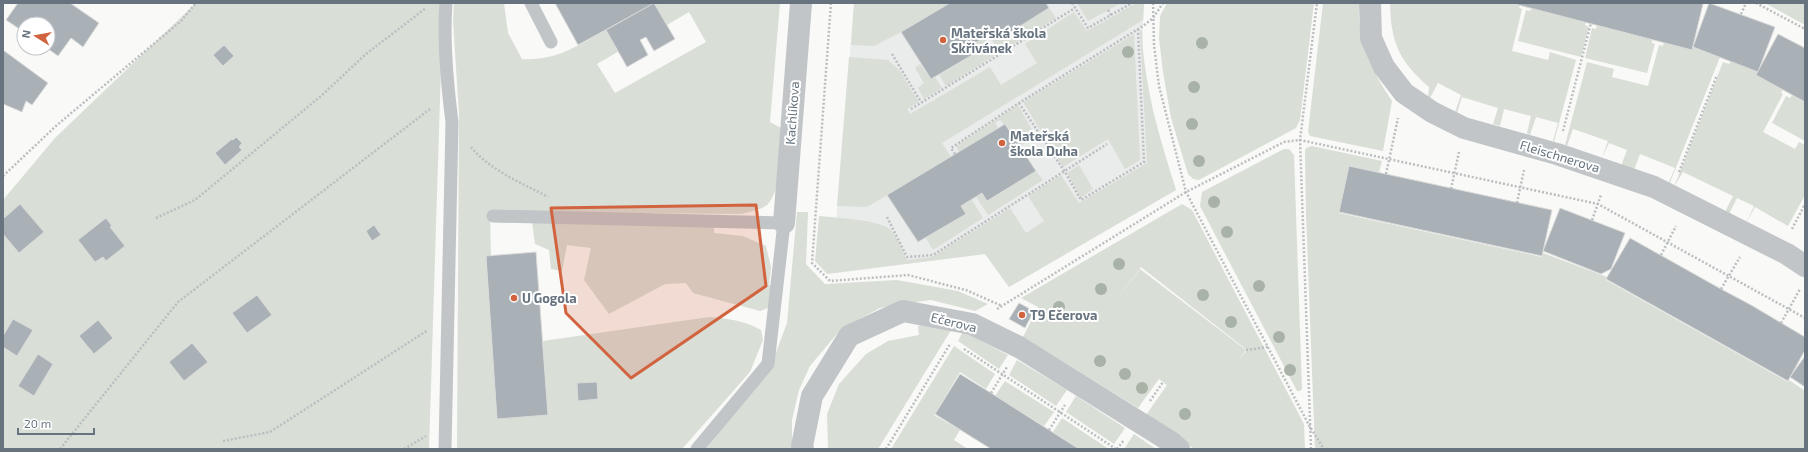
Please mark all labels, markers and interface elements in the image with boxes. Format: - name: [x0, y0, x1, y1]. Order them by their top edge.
- north arrow: [16, 16, 56, 56]
- place label: Mateřská škola Skřivánek: [951, 25, 1046, 56]
- text: N: [19, 29, 33, 39]
- marker: Mateřská škola Skřivánek: [938, 35, 948, 45]
- street label: Kachlíkova: [782, 81, 802, 145]
- place label: Mateřská škola Duha: [1010, 128, 1078, 159]
- street label: Fleischnerova: [1518, 136, 1602, 176]
- marker: Mateřská škola Duha: [997, 138, 1007, 148]
- place label: U Gogola: [522, 290, 577, 306]
- marker: U Gogola: [509, 293, 519, 303]
- place label: T9 Ečerova: [1030, 307, 1097, 323]
- street label: Ečerova: [929, 309, 979, 335]
- marker: T9 Ečerova: [1017, 310, 1027, 320]
- scale bar: [18, 410, 94, 436]
- text: 20 m: [24, 416, 51, 430]

